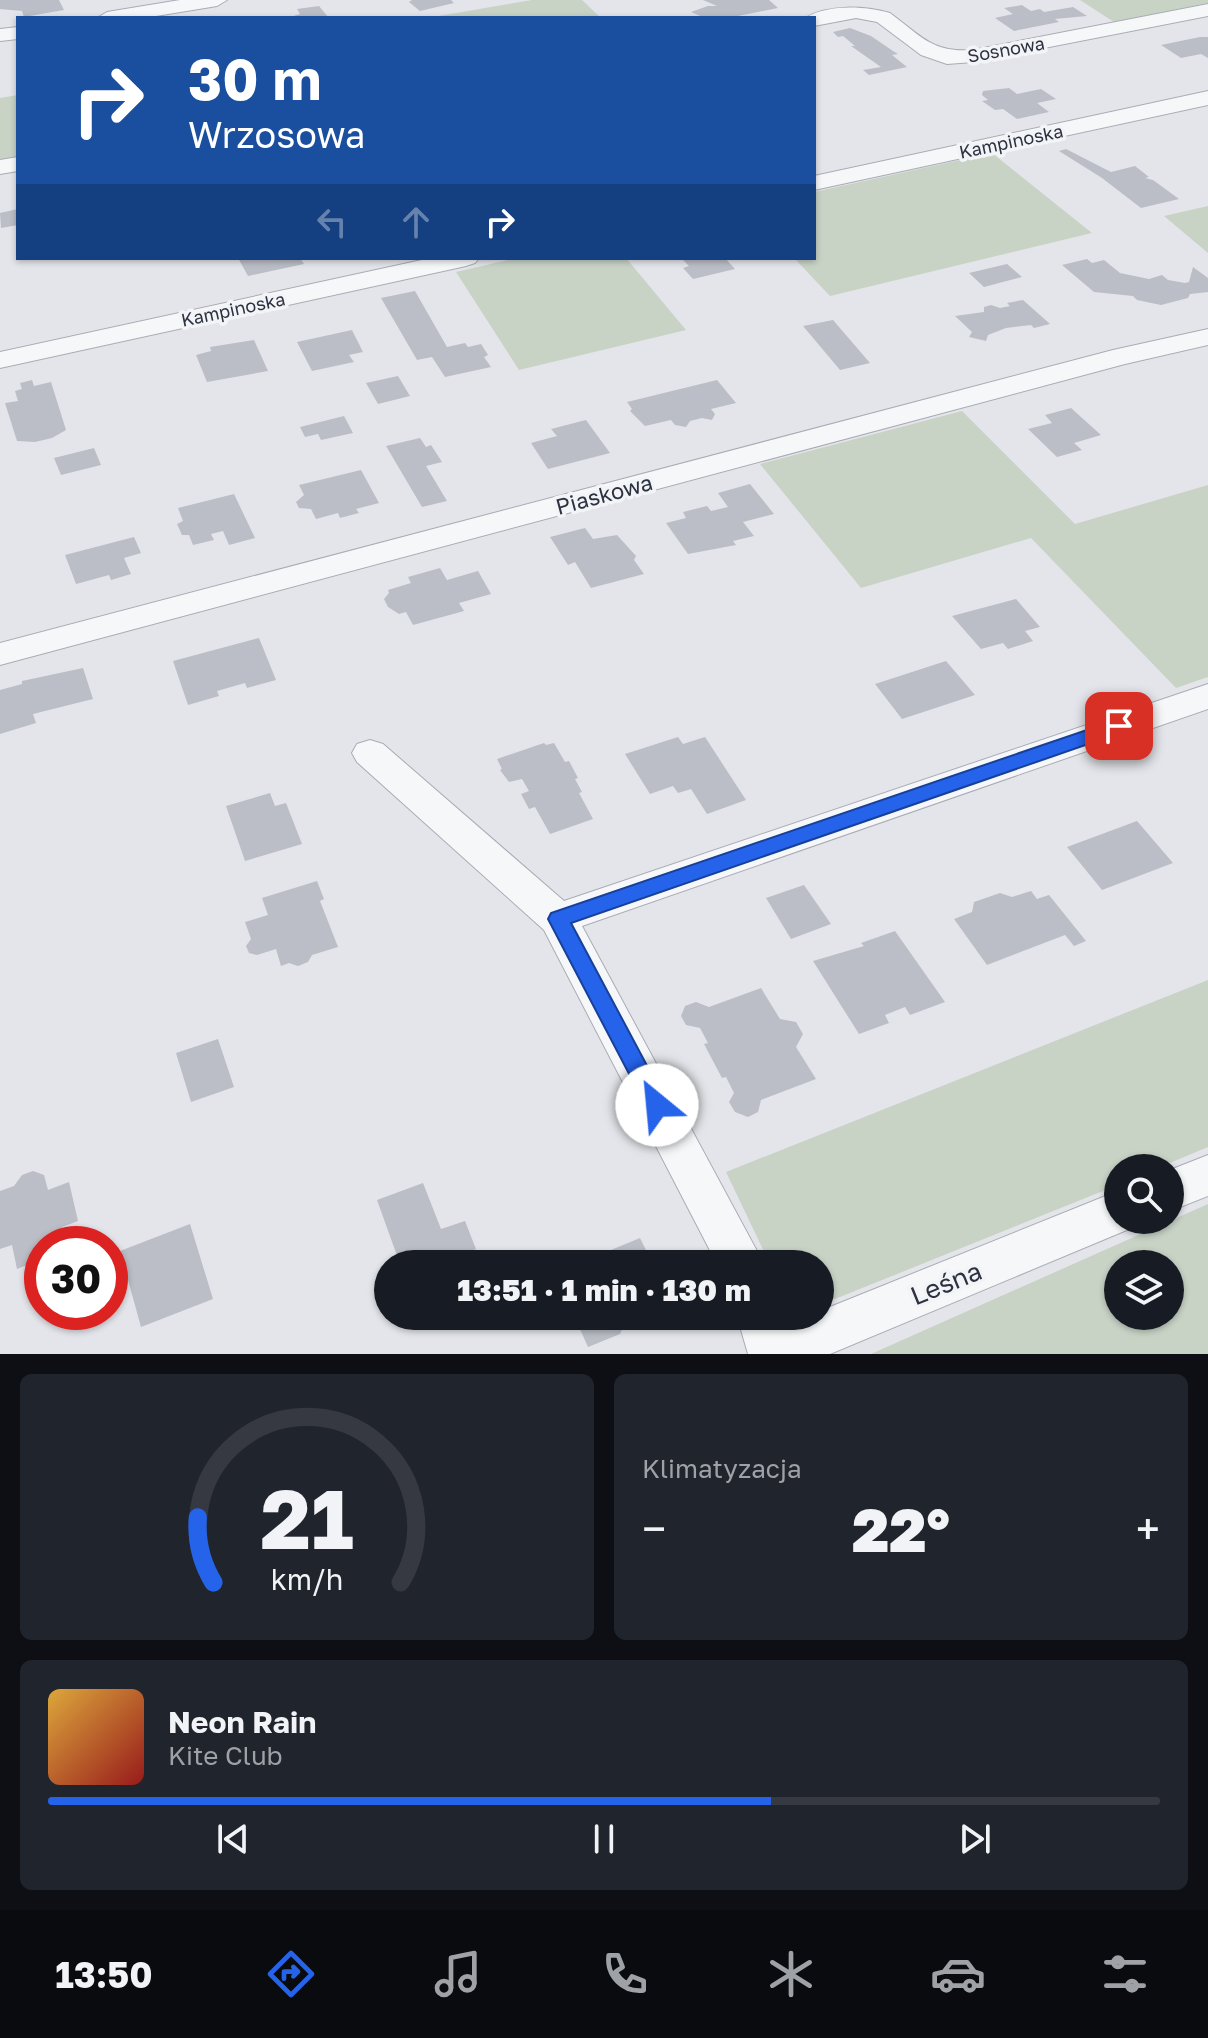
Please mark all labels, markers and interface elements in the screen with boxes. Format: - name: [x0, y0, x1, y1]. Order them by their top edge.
- street label: Sosnowa: [966, 31, 1046, 67]
- text: 30 m: [188, 45, 322, 112]
- icon: right: [56, 48, 160, 152]
- text: Wrzosowa: [188, 113, 365, 156]
- street label: Kampinoska: [957, 119, 1065, 163]
- icon: left: [310, 200, 354, 244]
- icon: ahead: [394, 200, 438, 244]
- icon: right: [478, 200, 522, 244]
- street label: Kampinoska: [179, 287, 287, 331]
- street label: Piaskowa: [553, 468, 655, 520]
- pin: [1085, 692, 1153, 760]
- icon: arrive: [1097, 704, 1141, 748]
- position arrow: [615, 1063, 699, 1147]
- map controls: [1104, 1154, 1184, 1330]
- button: search: [1104, 1154, 1184, 1234]
- speed limit sign: 30: [24, 1226, 128, 1330]
- button: layers: [1104, 1250, 1184, 1330]
- street label: Leśna: [906, 1255, 986, 1311]
- text: 13:51 · 1 min · 130 m: [457, 1272, 751, 1308]
- text: Klimatyzacja: [642, 1453, 802, 1484]
- text: 21: [260, 1467, 354, 1567]
- text: 22°: [852, 1493, 950, 1565]
- text: −: [642, 1502, 666, 1555]
- text: +: [1136, 1502, 1160, 1555]
- text: km/h: [271, 1562, 343, 1596]
- text: Neon Rain: [168, 1704, 316, 1740]
- text: Kite Club: [168, 1740, 283, 1771]
- icon: previous: [211, 1817, 255, 1861]
- icon: pause: [582, 1817, 626, 1861]
- icon: next: [953, 1817, 997, 1861]
- icon: directions: [263, 1946, 319, 2002]
- icon: music: [430, 1946, 486, 2002]
- icon: phone: [597, 1946, 653, 2002]
- icon: climate: [763, 1946, 819, 2002]
- icon: car: [930, 1946, 986, 2002]
- icon: filters: [1097, 1946, 1153, 2002]
- text: 13:50: [55, 1953, 153, 1996]

